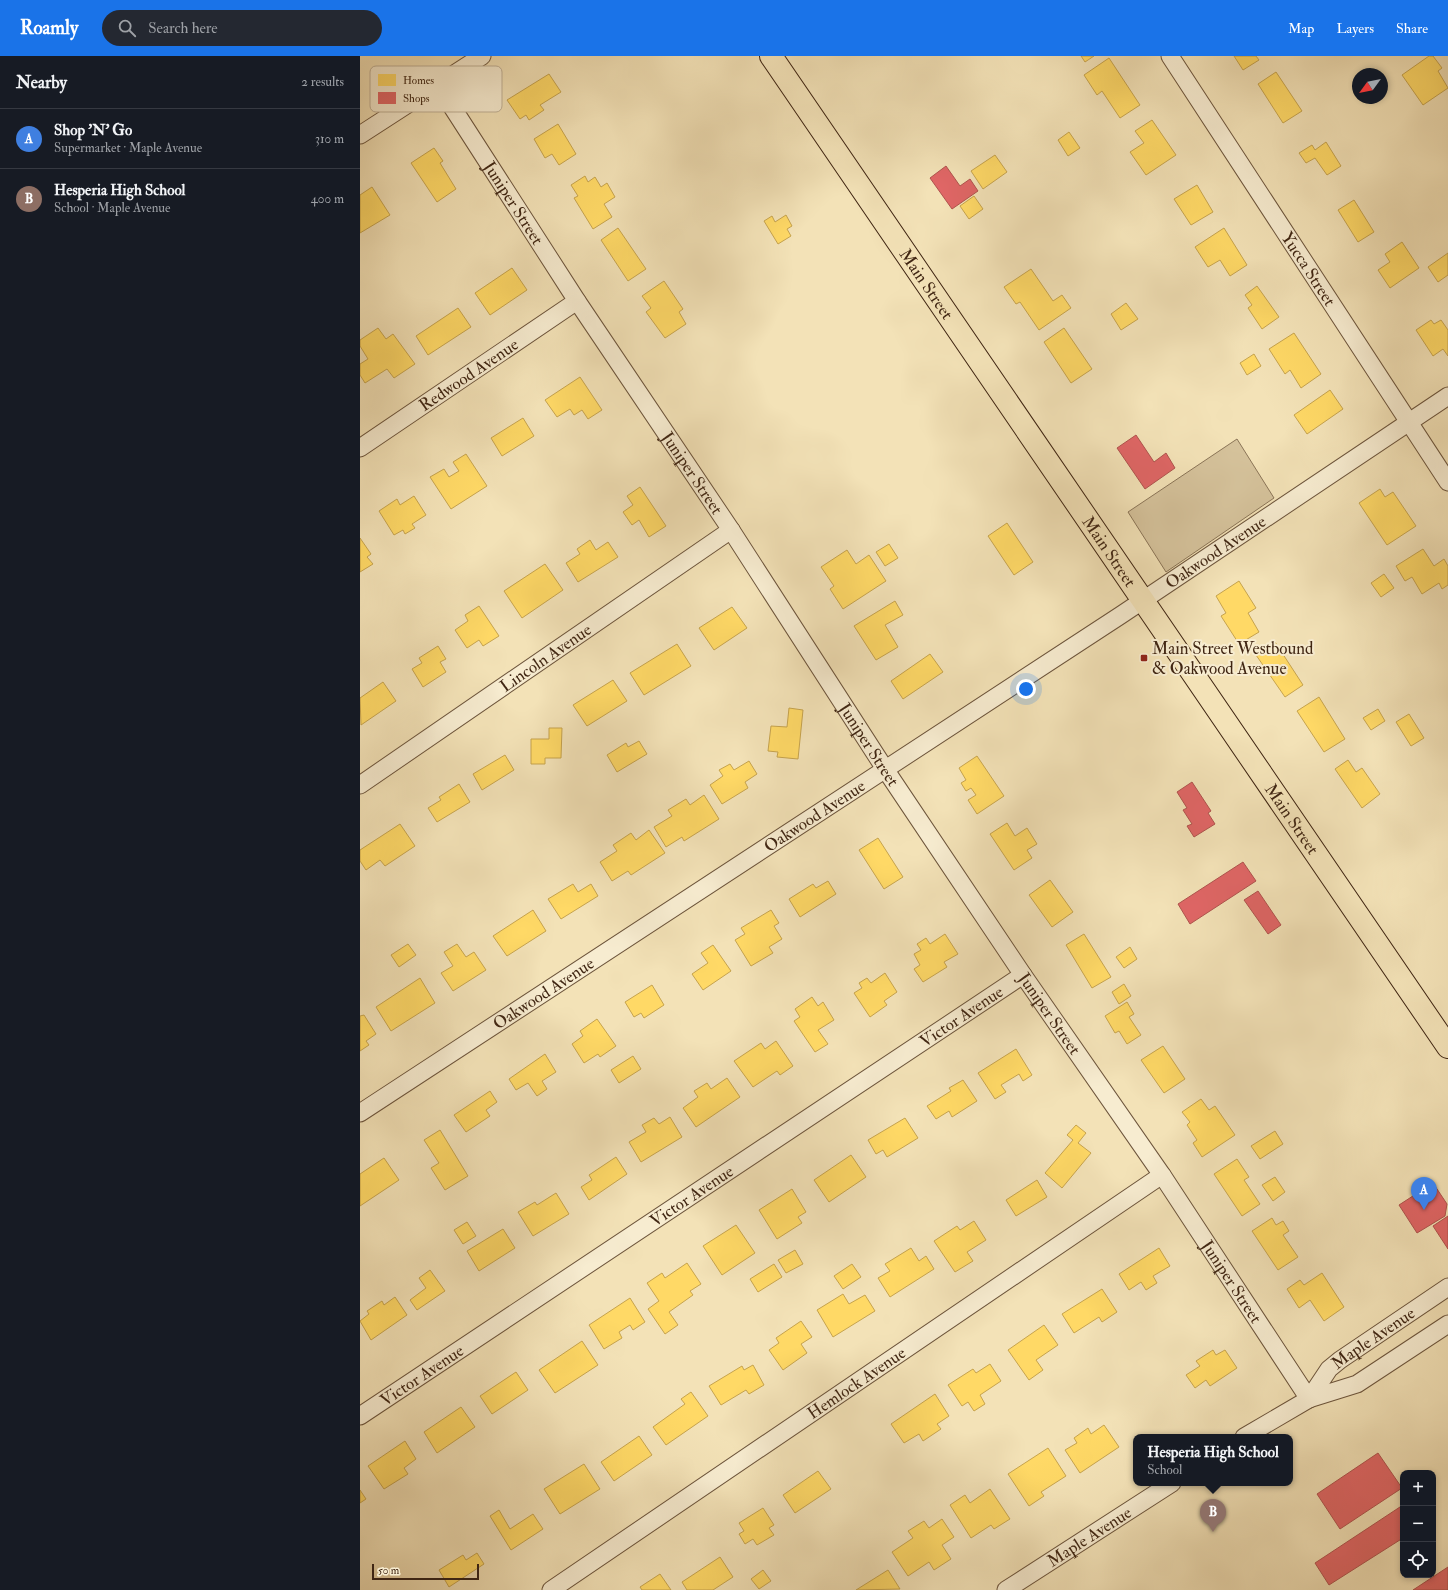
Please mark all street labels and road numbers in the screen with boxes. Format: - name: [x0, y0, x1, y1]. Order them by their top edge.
- street label: Juniper Street: [477, 156, 548, 249]
- street label: Yucca Street: [1277, 228, 1341, 310]
- street label: Main Street: [895, 245, 958, 324]
- street label: Redwood Avenue: [415, 334, 522, 416]
- street label: Juniper Street: [656, 427, 728, 519]
- street label: Oakwood Avenue: [1161, 511, 1270, 593]
- street label: Main Street: [1077, 512, 1141, 592]
- street label: Lincoln Avenue: [496, 619, 596, 697]
- street label: Juniper Street: [833, 698, 904, 791]
- street label: Oakwood Avenue: [760, 775, 869, 857]
- street label: Main Street: [1260, 780, 1324, 859]
- street label: Oakwood Avenue: [489, 953, 598, 1034]
- street label: Juniper Street: [1012, 968, 1085, 1059]
- street label: Victor Avenue: [916, 981, 1007, 1052]
- street label: Victor Avenue: [646, 1161, 737, 1231]
- street label: Juniper Street: [1195, 1235, 1267, 1328]
- street label: Maple Avenue: [1327, 1303, 1419, 1374]
- street label: Victor Avenue: [376, 1340, 468, 1411]
- street label: Hemlock Avenue: [803, 1342, 910, 1424]
- street label: Maple Avenue: [1043, 1502, 1136, 1572]

